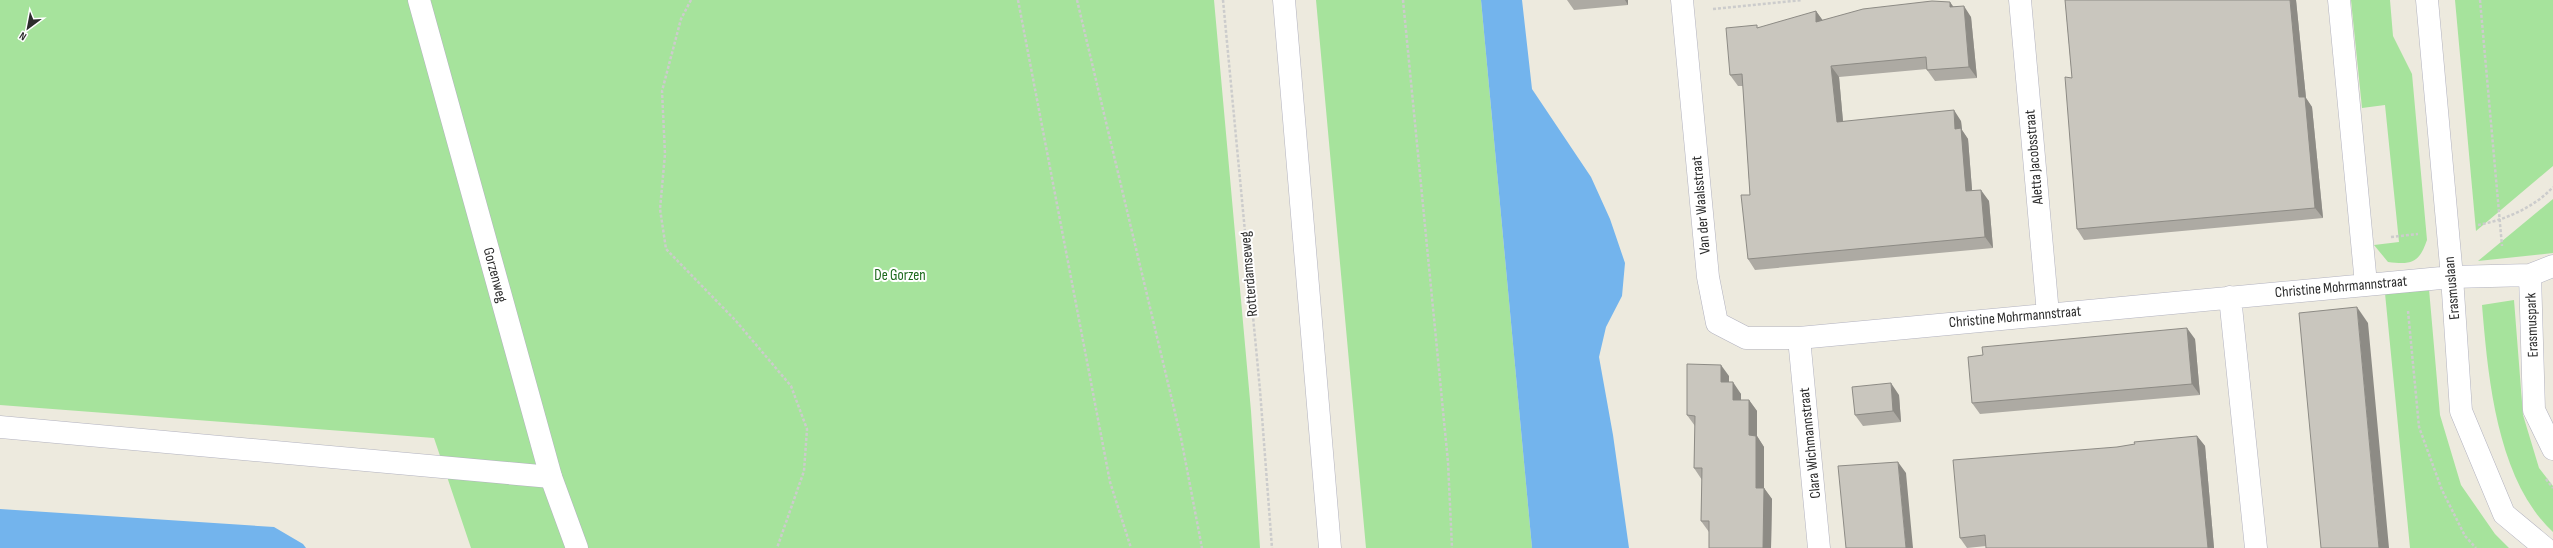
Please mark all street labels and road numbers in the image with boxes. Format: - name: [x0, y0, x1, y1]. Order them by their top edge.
- street label: Aletta Jacobsstraat: [2020, 108, 2048, 206]
- street label: Van der Waalsstraat: [1687, 154, 1715, 255]
- street label: Rotterdamseweg: [1236, 231, 1262, 317]
- street label: Gorzenweg: [479, 245, 511, 305]
- street label: Erasmuslaan: [2440, 256, 2464, 320]
- street label: Christine Mohrmannstraat: [2274, 272, 2408, 302]
- street label: Erasmuspark: [2521, 292, 2543, 358]
- street label: Christine Mohrmannstraat: [1948, 302, 2082, 332]
- street label: Clara Wichmannstraat: [1795, 386, 1825, 499]

